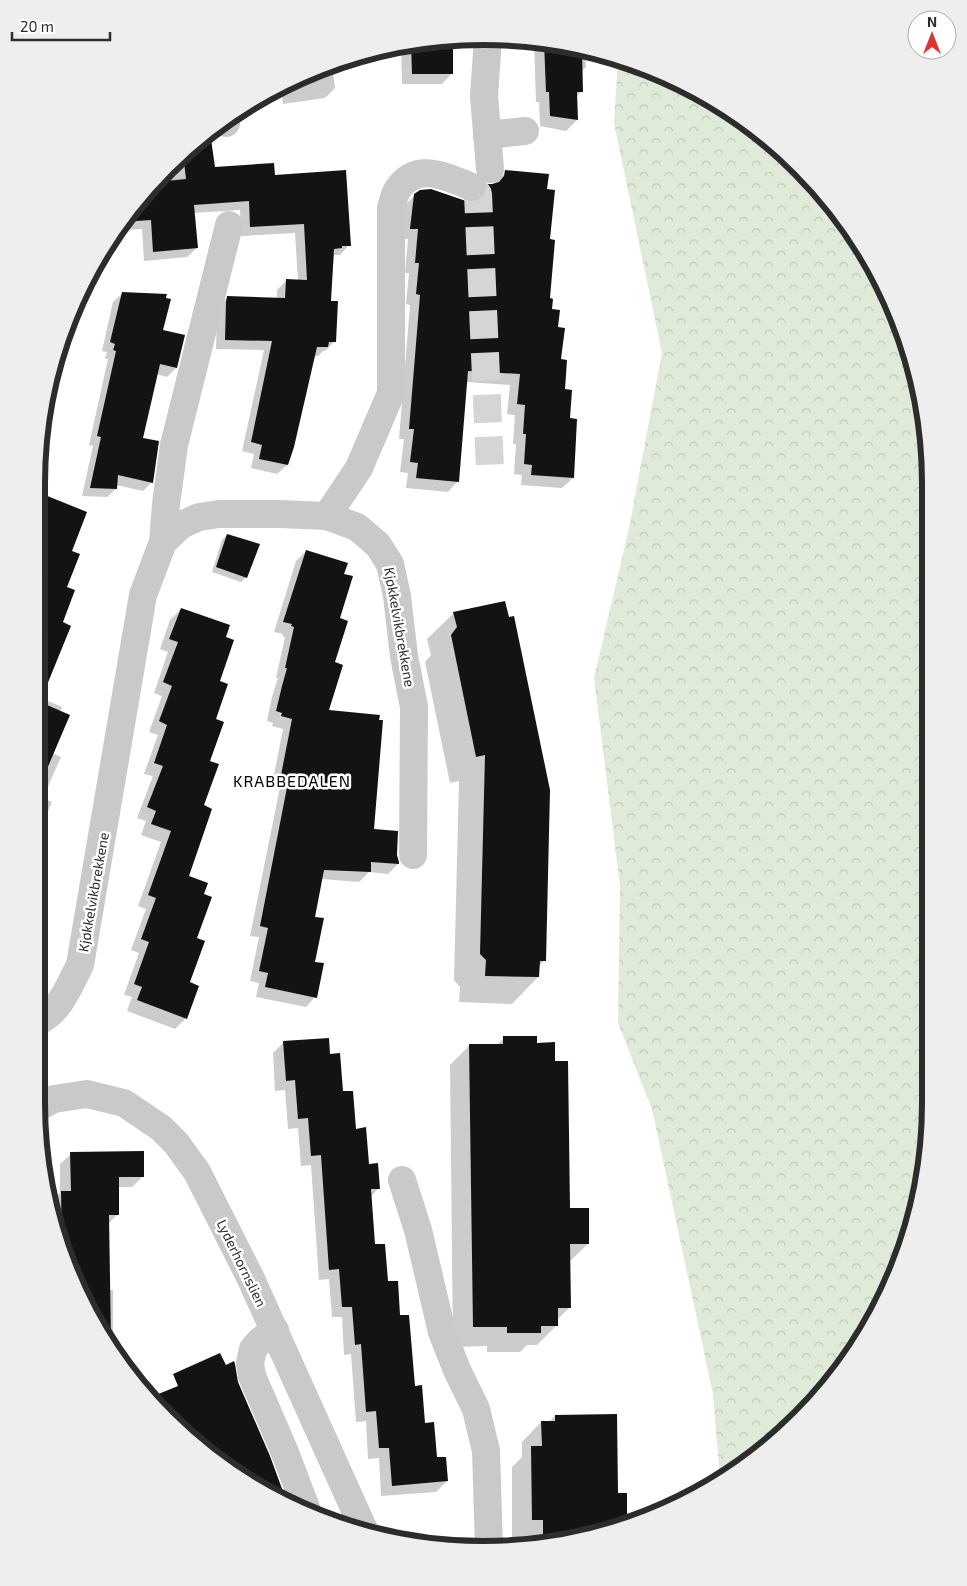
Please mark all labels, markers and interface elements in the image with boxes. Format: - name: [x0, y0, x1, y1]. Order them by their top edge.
- scale bar: [12, 10, 110, 42]
- north arrow: [907, 10, 957, 60]
- text: N: [927, 13, 937, 30]
- text: 20 m: [20, 17, 54, 35]
- street label: Kjøkkelvikbrekkene: [381, 566, 419, 688]
- district label: KRABBEDALEN: [233, 771, 351, 790]
- street label: Kjøkkelvikbrekkene: [74, 831, 112, 953]
- street label: Lyderhornslien: [214, 1217, 270, 1309]

